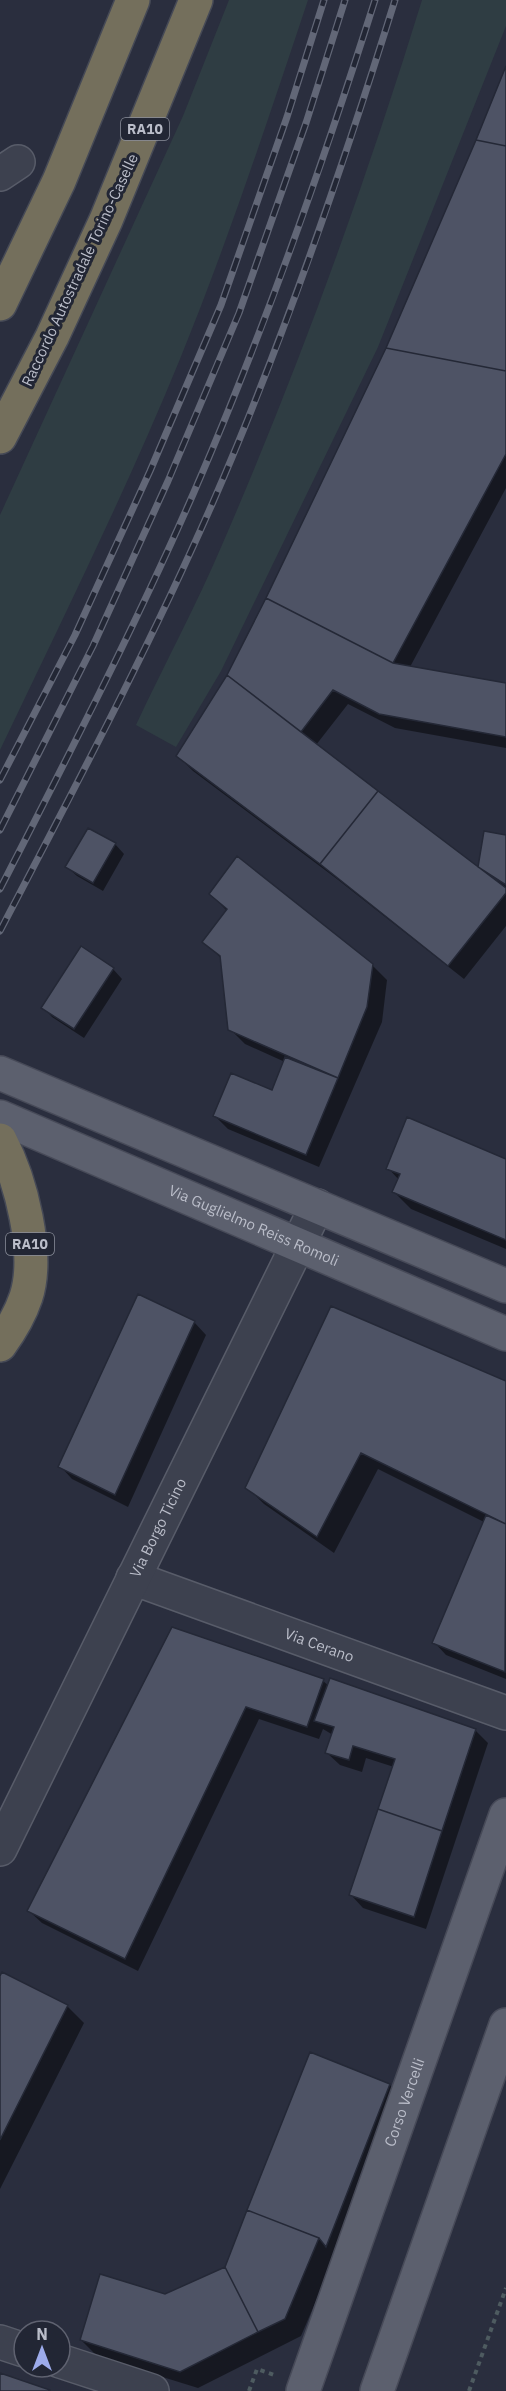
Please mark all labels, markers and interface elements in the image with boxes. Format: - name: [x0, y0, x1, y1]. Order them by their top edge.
- road number: RA10: [121, 118, 169, 140]
- street label: Raccordo Autostradale Torino-Caselle: [17, 150, 142, 389]
- street label: Via Guglielmo Reiss Romoli: [166, 1180, 342, 1270]
- road number: RA10: [6, 1233, 54, 1255]
- street label: Via Borgo Ticino: [125, 1475, 190, 1580]
- street label: Via Cerano: [282, 1624, 357, 1666]
- street label: Corso Vercelli: [380, 2055, 429, 2149]
- north arrow: [12, 2319, 72, 2379]
- text: N: [36, 2324, 48, 2344]

